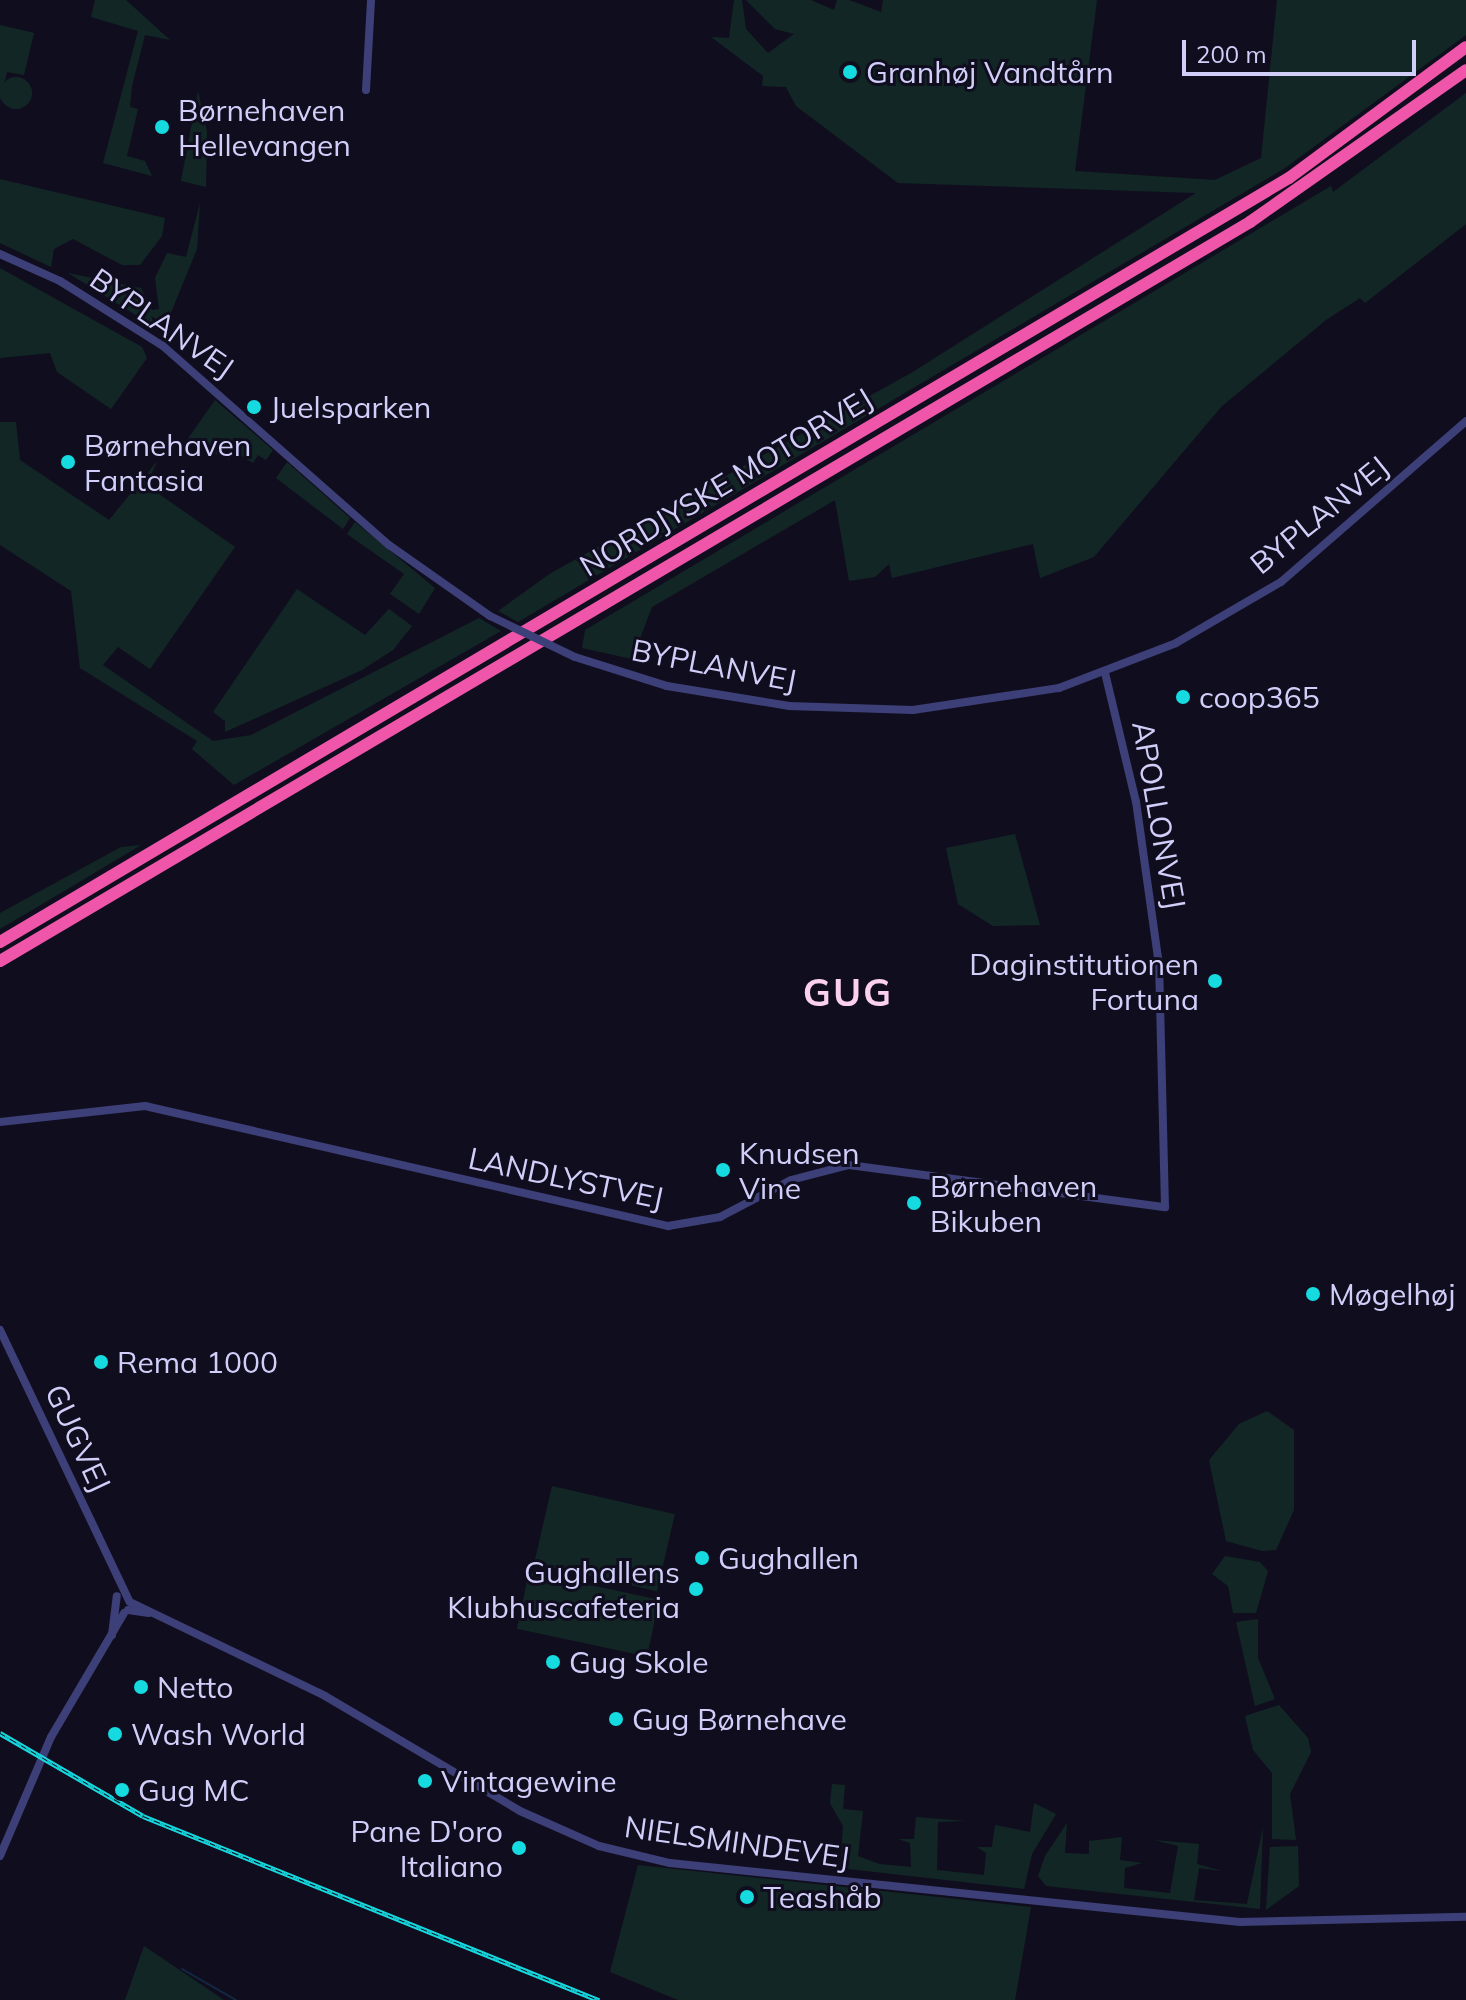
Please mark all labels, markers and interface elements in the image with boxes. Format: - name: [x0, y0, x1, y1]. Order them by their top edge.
- scale bar: [1186, 24, 1420, 74]
- text: 200 m: [1196, 39, 1267, 69]
- place label: Granhøj Vandtårn: [866, 54, 1114, 90]
- marker: Granhøj Vandtårn: [841, 63, 859, 81]
- place label: Børnehaven Hellevangen: [178, 92, 351, 162]
- marker: Børnehaven Hellevangen: [153, 118, 171, 136]
- street label: BYPLANVEJ: [83, 260, 241, 386]
- street label: NORDJYSKE MOTORVEJ: [573, 380, 879, 584]
- place label: Juelsparken: [270, 389, 431, 425]
- marker: Juelsparken: [245, 398, 263, 416]
- place label: Børnehaven Fantasia: [84, 427, 251, 498]
- street label: BYPLANVEJ: [1243, 448, 1395, 582]
- marker: Børnehaven Fantasia: [59, 453, 77, 471]
- street label: BYPLANVEJ: [629, 631, 799, 699]
- place label: coop365: [1199, 679, 1320, 715]
- marker: coop365: [1174, 688, 1192, 706]
- street label: APOLLONVEJ: [1125, 718, 1193, 912]
- place label: Daginstitutionen Fortuna: [969, 946, 1199, 1016]
- district label: GUG: [803, 970, 893, 1016]
- marker: Daginstitutionen Fortuna: [1206, 972, 1224, 990]
- place label: Knudsen Vine: [739, 1135, 860, 1206]
- street label: LANDLYSTVEJ: [465, 1140, 667, 1216]
- marker: Knudsen Vine: [714, 1161, 732, 1179]
- place label: Børnehaven Bikuben: [930, 1168, 1097, 1238]
- marker: Børnehaven Bikuben: [905, 1194, 923, 1212]
- place label: Møgelhøj: [1329, 1276, 1455, 1312]
- marker: Møgelhøj: [1304, 1285, 1322, 1303]
- place label: Rema 1000: [117, 1344, 278, 1380]
- marker: Rema 1000: [92, 1353, 110, 1371]
- street label: GUGVEJ: [38, 1379, 118, 1497]
- place label: Gughallen: [718, 1540, 859, 1576]
- marker: Gughallen: [693, 1549, 711, 1567]
- place label: Gughallens Klubhuscafeteria: [447, 1554, 680, 1624]
- marker: Gughallens Klubhuscafeteria: [687, 1580, 705, 1598]
- place label: Gug Skole: [569, 1644, 709, 1680]
- marker: Gug Skole: [544, 1653, 562, 1671]
- place label: Netto: [157, 1669, 233, 1705]
- marker: Netto: [132, 1678, 150, 1696]
- place label: Gug Børnehave: [632, 1701, 847, 1737]
- marker: Gug Børnehave: [607, 1710, 625, 1728]
- place label: Wash World: [131, 1716, 306, 1752]
- marker: Wash World: [106, 1725, 124, 1743]
- place label: Vintagewine: [441, 1763, 616, 1799]
- place label: Gug MC: [138, 1772, 249, 1808]
- marker: Vintagewine: [416, 1772, 434, 1790]
- marker: Gug MC: [113, 1781, 131, 1799]
- street label: NIELSMINDEVEJ: [622, 1808, 852, 1876]
- place label: Pane D'oro Italiano: [350, 1813, 503, 1884]
- marker: Pane D'oro Italiano: [510, 1839, 528, 1857]
- place label: Teashåb: [763, 1879, 882, 1915]
- marker: Teashåb: [738, 1888, 756, 1906]

